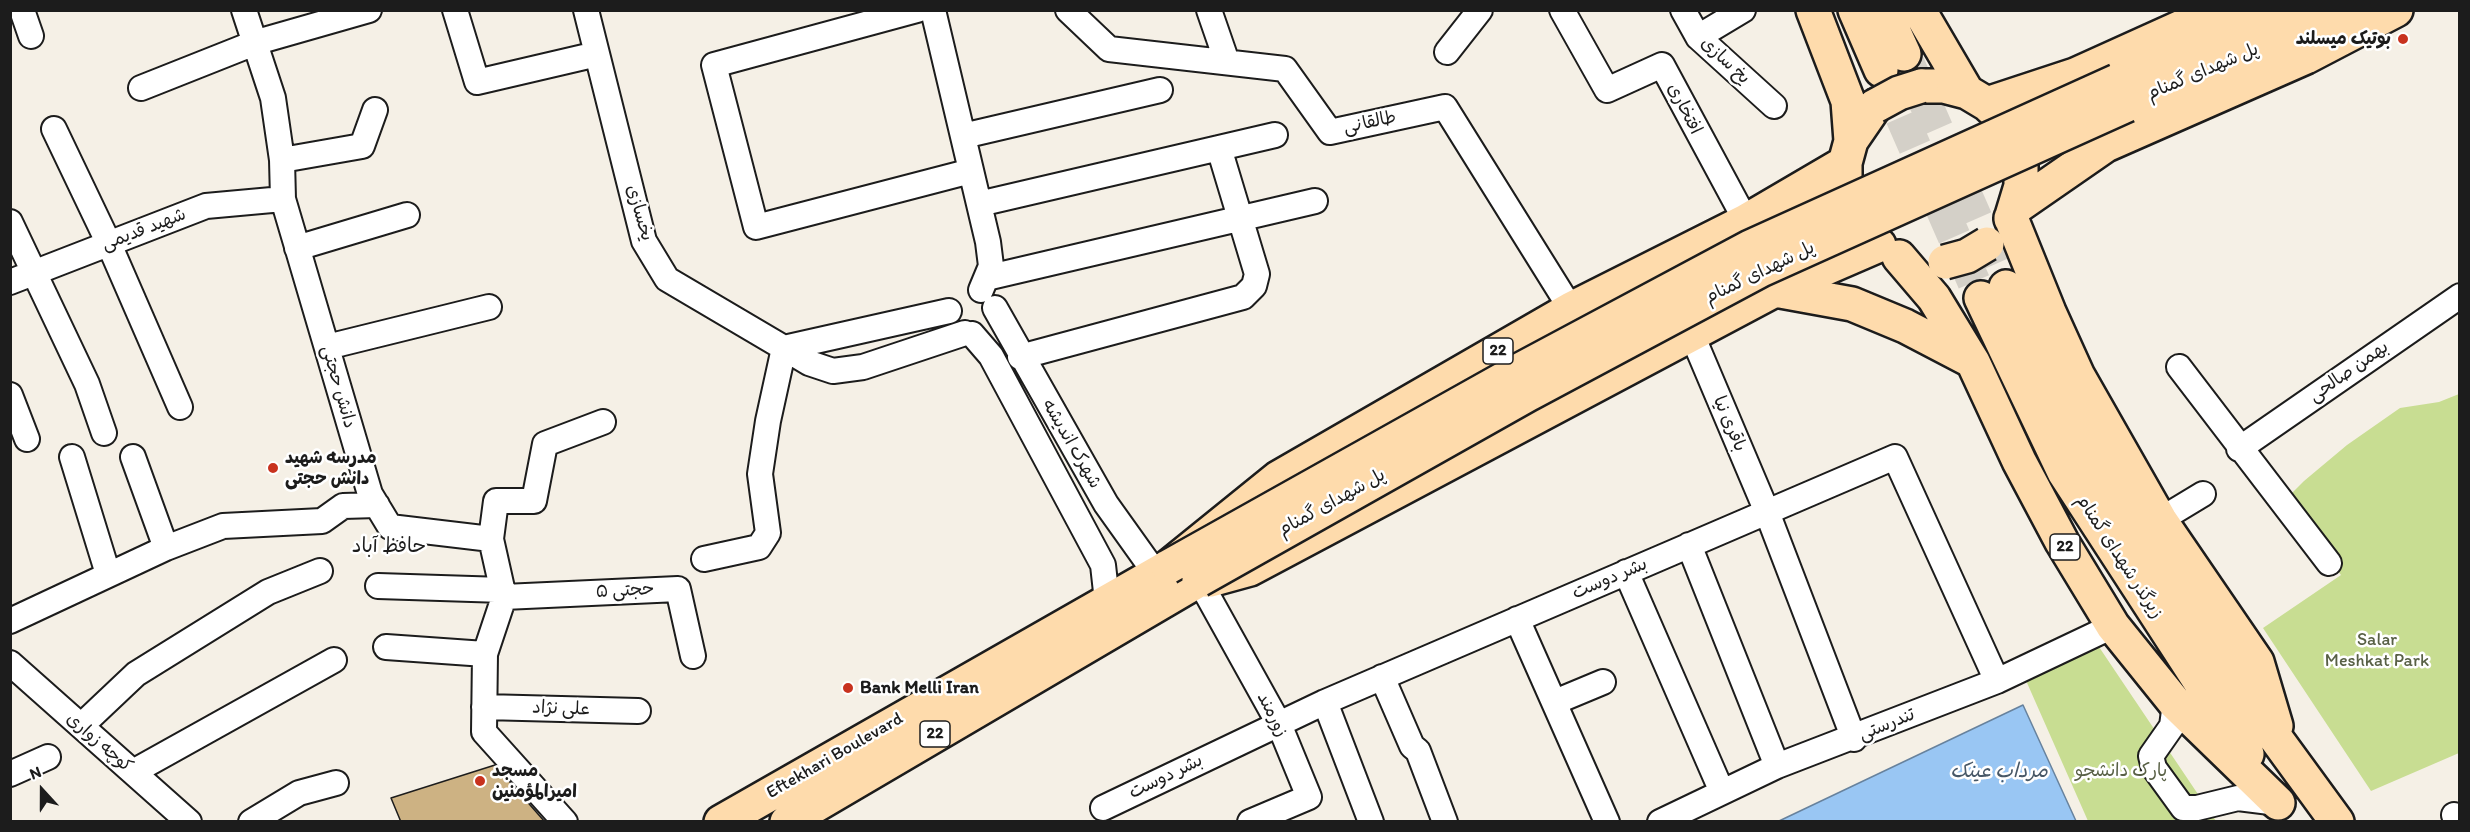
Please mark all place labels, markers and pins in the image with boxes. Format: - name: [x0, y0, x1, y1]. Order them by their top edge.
- place label: بوتیک میسلند: [2296, 28, 2391, 50]
- marker: بوتیک میسلند: [2396, 32, 2410, 46]
- place label: مدرسه شهید دانش حجتی: [285, 447, 377, 490]
- marker: مدرسه شهید دانش حجتی: [266, 461, 280, 475]
- place label: Bank Melli Iran: [860, 677, 979, 699]
- marker: Bank Melli Iran: [841, 681, 855, 695]
- place label: مسجد امیرالمؤمنین: [492, 760, 577, 802]
- marker: مسجد امیرالمؤمنین: [473, 774, 487, 788]

